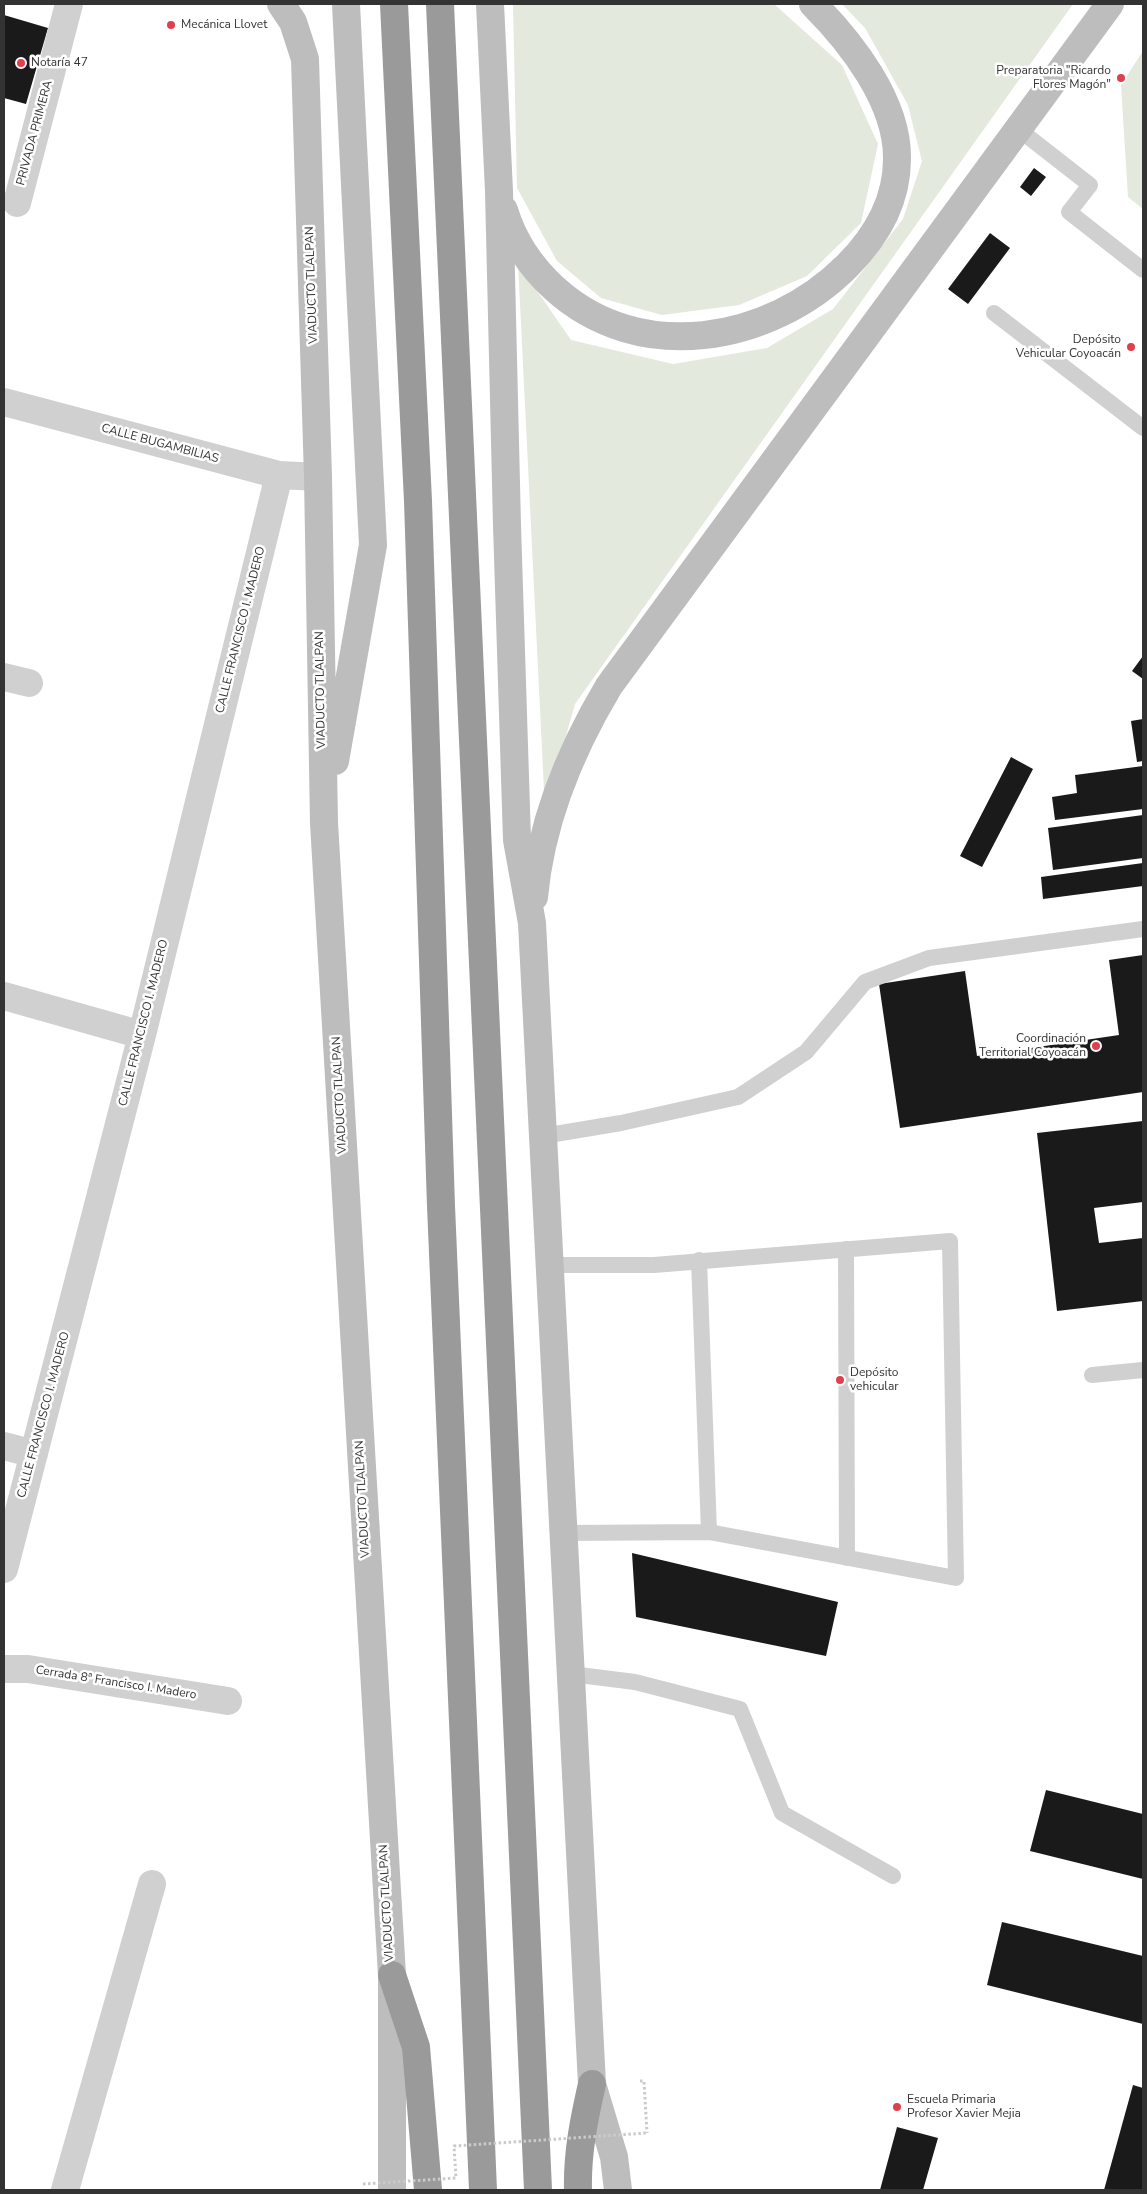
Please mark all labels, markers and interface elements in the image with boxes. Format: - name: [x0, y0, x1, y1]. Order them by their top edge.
- place label: Mecánica Llovet: [181, 18, 267, 32]
- marker: Mecánica Llovet: [165, 19, 177, 31]
- place label: Notaría 47: [31, 56, 88, 70]
- marker: Notaría 47: [15, 57, 27, 69]
- place label: Preparatoria "Ricardo Flores Magón": [996, 64, 1111, 92]
- marker: Preparatoria "Ricardo Flores Magón": [1115, 72, 1127, 84]
- street label: PRIVADA PRIMERA: [14, 79, 56, 187]
- street label: VIADUCTO TLALPAN: [303, 226, 321, 344]
- place label: Depósito Vehicular Coyoacán: [1016, 333, 1121, 361]
- marker: Depósito Vehicular Coyoacán: [1125, 341, 1137, 353]
- street label: CALLE BUGAMBILIAS: [100, 421, 220, 467]
- street label: CALLE FRANCISCO I. MADERO: [213, 545, 269, 715]
- street label: VIADUCTO TLALPAN: [313, 631, 329, 749]
- street label: CALLE FRANCISCO I. MADERO: [116, 938, 172, 1108]
- place label: Coordinación Territorial Coyoacán: [979, 1032, 1086, 1060]
- street label: VIADUCTO TLALPAN: [330, 1036, 350, 1154]
- marker: Coordinación Territorial Coyoacán: [1090, 1040, 1102, 1052]
- street label: CALLE FRANCISCO I. MADERO: [15, 1330, 73, 1500]
- place label: Depósito vehicular: [850, 1366, 899, 1394]
- marker: Depósito vehicular: [834, 1374, 846, 1386]
- street label: VIADUCTO TLALPAN: [353, 1440, 373, 1558]
- street label: Cerrada 8ª Francisco I. Madero: [35, 1663, 197, 1703]
- street label: VIADUCTO TLALPAN: [377, 1844, 397, 1962]
- place label: Escuela Primaria Profesor Xavier Mejia: [907, 2093, 1021, 2121]
- marker: Escuela Primaria Profesor Xavier Mejia: [891, 2101, 903, 2113]

